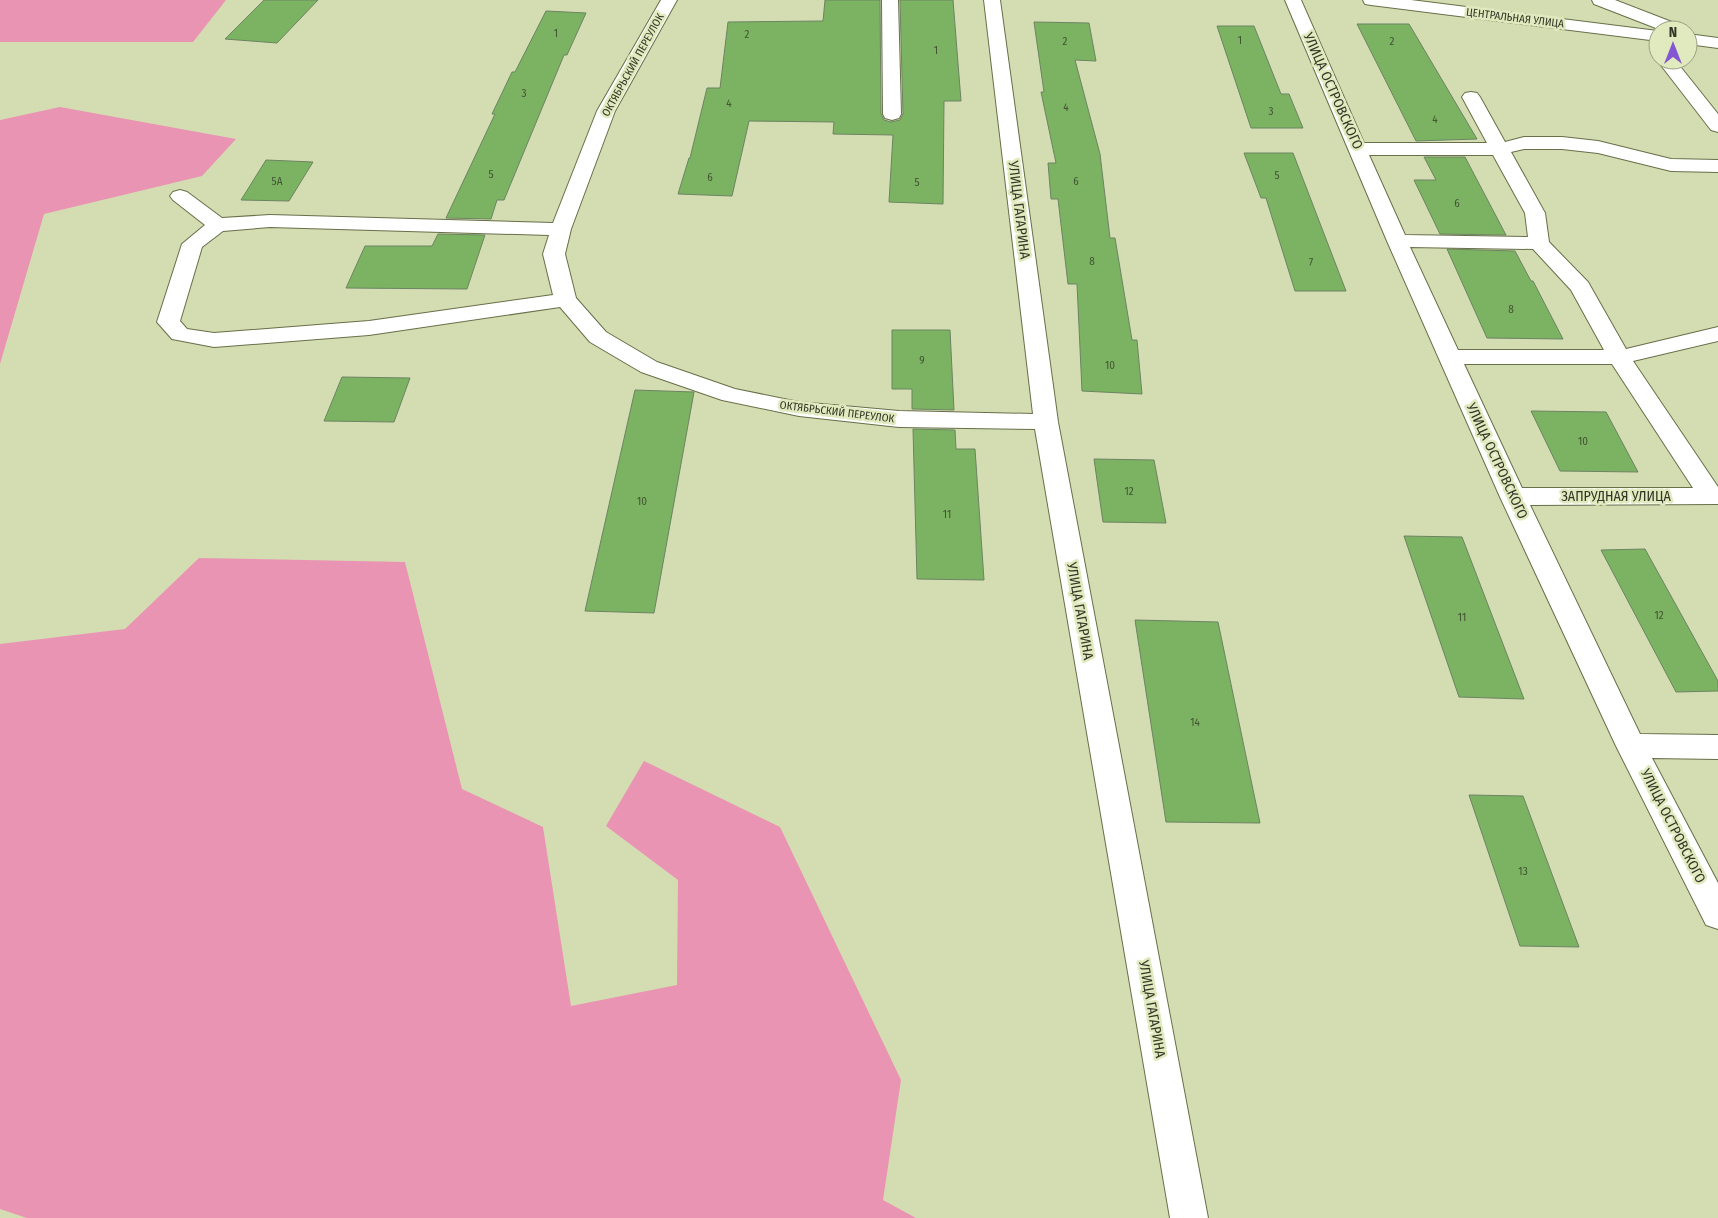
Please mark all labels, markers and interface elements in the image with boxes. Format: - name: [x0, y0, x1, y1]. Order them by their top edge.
- street label: ЦЕНТРАЛЬНАЯ УЛИЦА: [1465, 6, 1565, 30]
- street label: ОКТЯБРЬСКИЙ ПЕРЕУЛОК: [599, 11, 667, 119]
- north arrow: [1648, 20, 1698, 70]
- text: N: [1669, 24, 1677, 41]
- house number: 1: [554, 27, 558, 40]
- house number: 2: [745, 28, 750, 41]
- street label: УЛИЦА ОСТРОВСКОГО: [1299, 29, 1366, 152]
- house number: 1: [1238, 34, 1242, 47]
- house number: 2: [1063, 35, 1068, 48]
- house number: 2: [1390, 35, 1395, 48]
- house number: 1: [934, 44, 938, 57]
- house number: 3: [522, 87, 527, 100]
- house number: 4: [726, 97, 732, 110]
- house number: 4: [1063, 101, 1069, 114]
- house number: 3: [1269, 105, 1274, 118]
- house number: 4: [1432, 113, 1438, 126]
- street label: УЛИЦА ГАГАРИНА: [1004, 159, 1034, 261]
- house number: 5: [488, 168, 494, 181]
- house number: 5: [1274, 169, 1280, 182]
- house number: 6: [707, 171, 713, 184]
- house number: 5А: [272, 175, 283, 188]
- house number: 6: [1073, 175, 1079, 188]
- house number: 5: [914, 176, 920, 189]
- house number: 6: [1454, 197, 1460, 210]
- house number: 8: [1089, 255, 1095, 268]
- house number: 7: [1309, 256, 1314, 269]
- house number: 8: [1508, 303, 1514, 316]
- house number: 9: [919, 354, 925, 367]
- house number: 10: [1105, 359, 1115, 372]
- street label: ОКТЯБРЬСКИЙ ПЕРЕУЛОК: [779, 399, 895, 426]
- street label: УЛИЦА ОСТРОВСКОГО: [1462, 399, 1531, 522]
- house number: 10: [1578, 435, 1588, 448]
- house number: 12: [1124, 485, 1134, 498]
- street label: ЗАПРУДНАЯ УЛИЦА: [1561, 488, 1671, 505]
- house number: 10: [637, 495, 647, 508]
- house number: 11: [943, 508, 951, 521]
- street label: УЛИЦА ГАГАРИНА: [1063, 560, 1097, 662]
- house number: 12: [1654, 609, 1664, 622]
- house number: 11: [1458, 611, 1466, 624]
- house number: 14: [1190, 716, 1200, 729]
- street label: УЛИЦА ОСТРОВСКОГО: [1636, 765, 1709, 886]
- house number: 13: [1518, 865, 1528, 878]
- street label: УЛИЦА ГАГАРИНА: [1135, 958, 1169, 1060]

